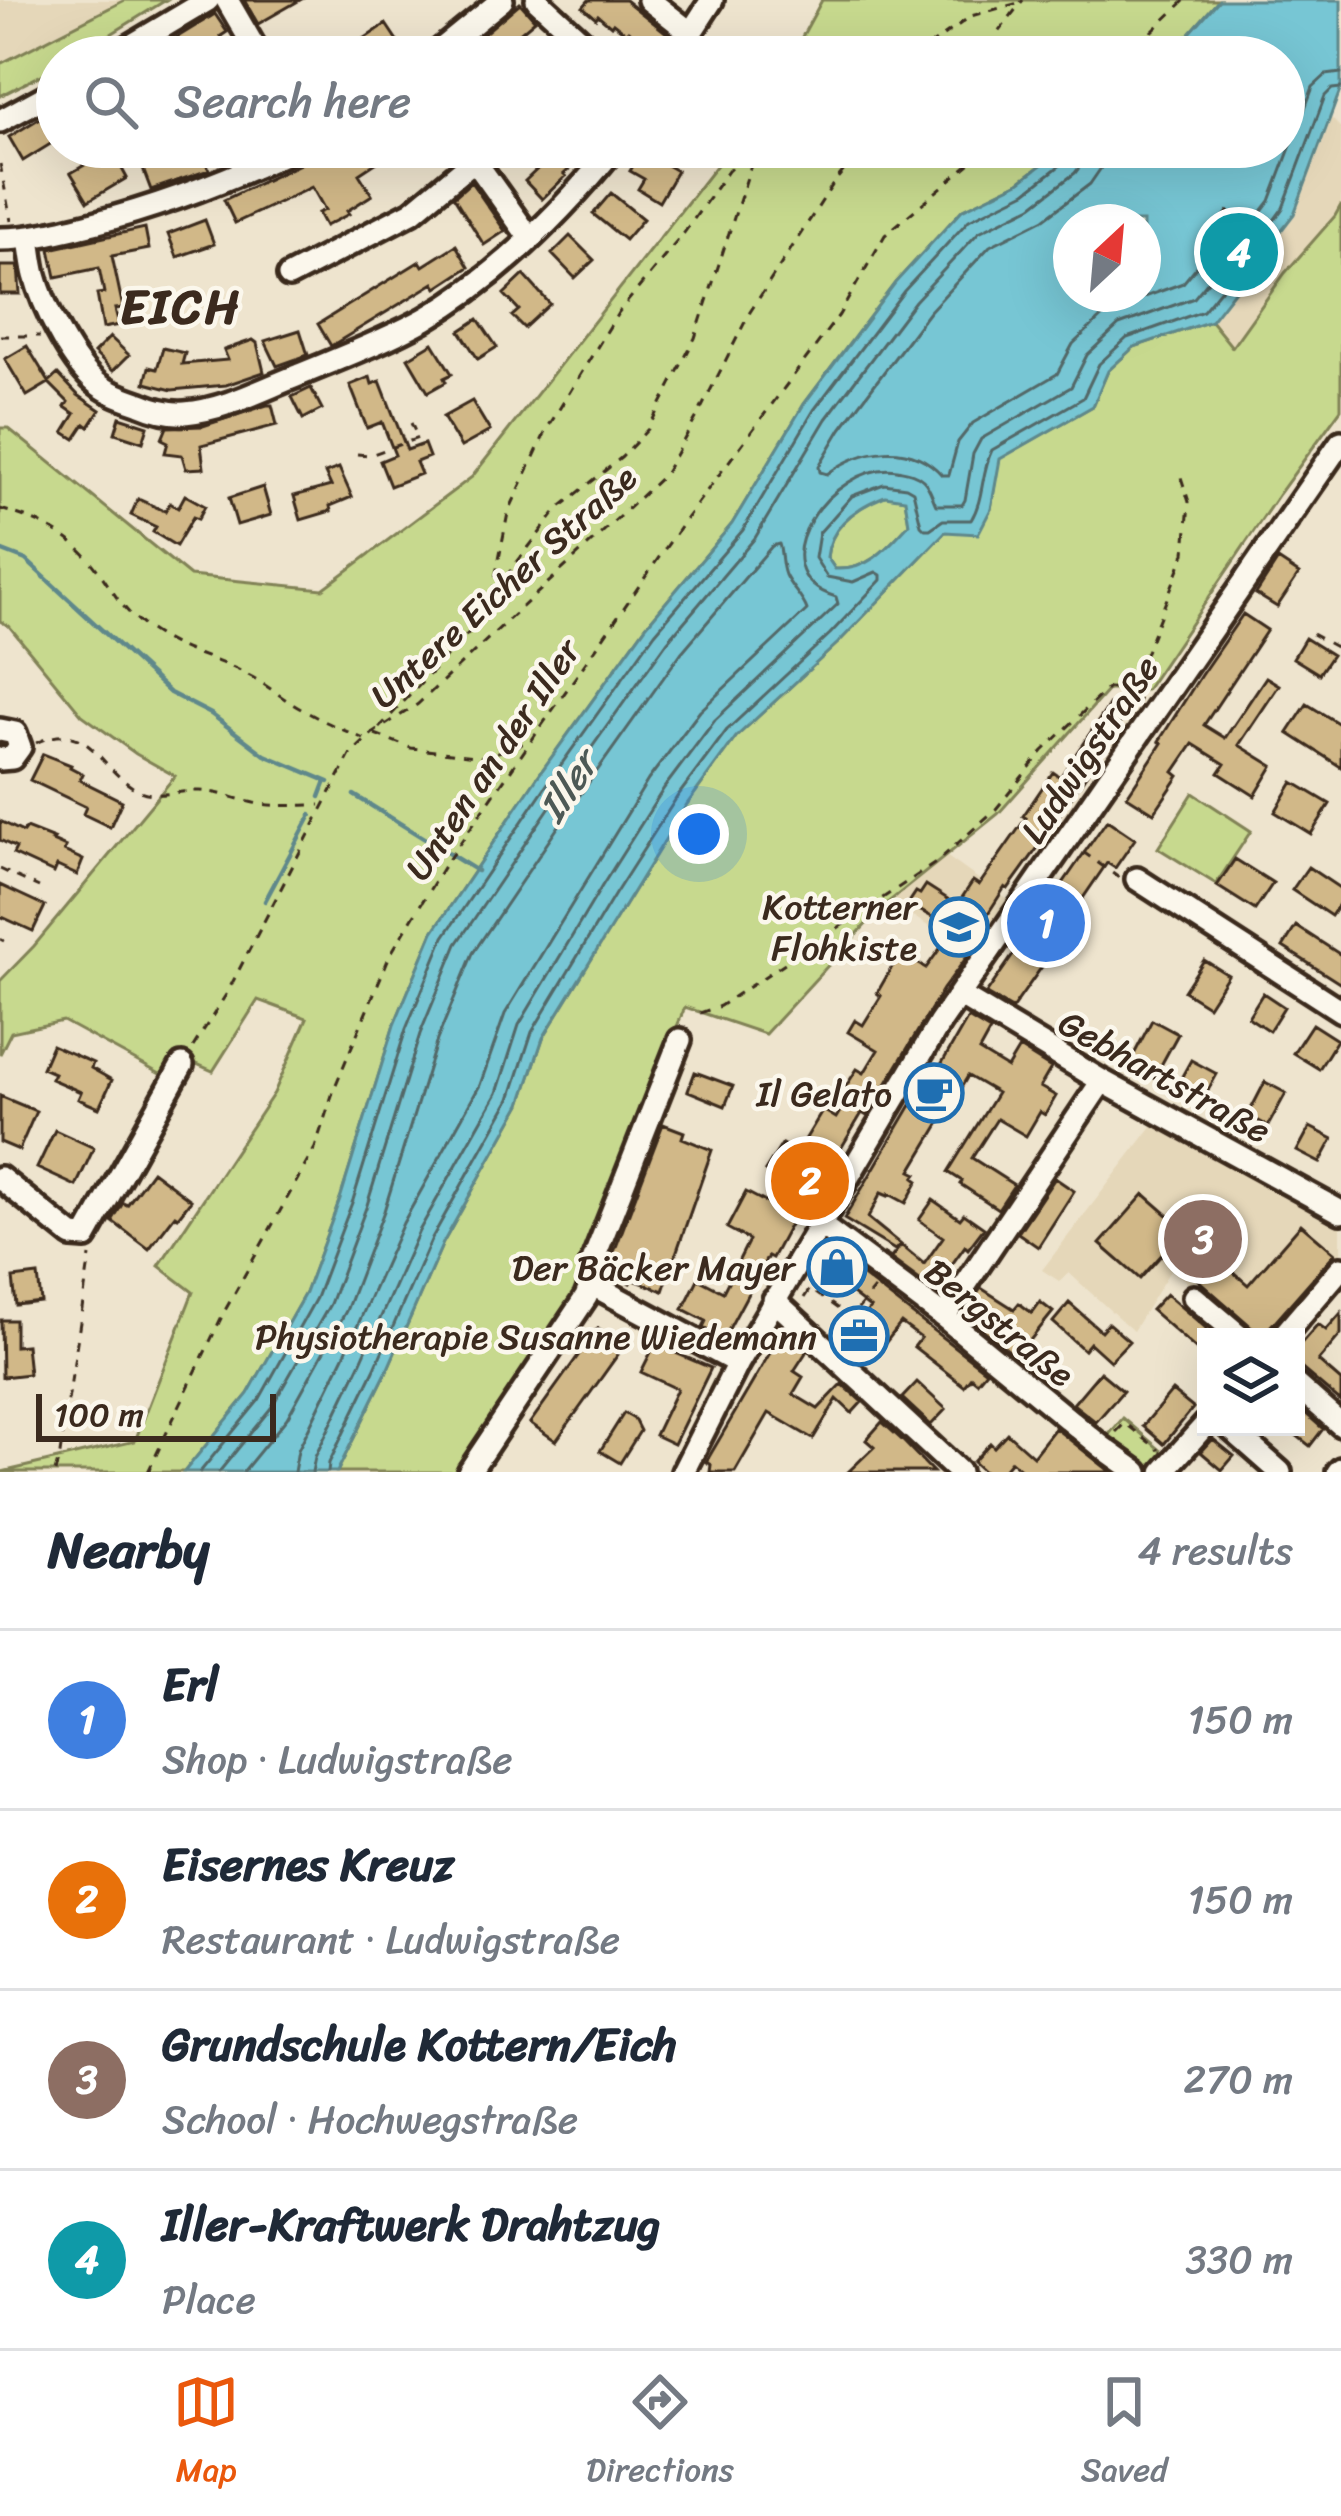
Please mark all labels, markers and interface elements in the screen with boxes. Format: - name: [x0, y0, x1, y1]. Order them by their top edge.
- search box: [36, 36, 1305, 168]
- text: Search here: [174, 62, 411, 142]
- icon: search: [78, 69, 144, 135]
- north arrow: [1053, 204, 1161, 312]
- pin: 4: [1200, 207, 1278, 297]
- district label: EICH: [120, 264, 242, 349]
- street label: Untere Eicher Straße: [355, 448, 652, 725]
- street label: Unten an der Iller: [395, 630, 589, 888]
- street label: Ludwigstraße: [1003, 642, 1177, 857]
- water label: Iller: [527, 742, 607, 830]
- your location: [669, 804, 729, 864]
- place label: Kotterner Flohkiste: [762, 875, 919, 980]
- pin: 1: [1007, 878, 1085, 968]
- school or university icon: Kotterner Flohkiste: [928, 896, 990, 958]
- street label: Gebhartstraße: [1046, 992, 1283, 1162]
- place label: Il Gelato: [756, 1062, 892, 1126]
- cafe icon: Il Gelato: [903, 1062, 965, 1124]
- pin: 2: [771, 1136, 849, 1226]
- pin: 3: [1164, 1194, 1242, 1284]
- place label: Der Bäcker Mayer: [512, 1236, 797, 1300]
- shop icon: Der Bäcker Mayer: [806, 1236, 868, 1298]
- street label: Bergstraße: [909, 1241, 1089, 1404]
- place label: Physiotherapie Susanne Wiedemann: [255, 1305, 817, 1369]
- office icon: Physiotherapie Susanne Wiedemann: [828, 1305, 890, 1367]
- map controls: [1197, 1328, 1305, 1436]
- button: layers: [1197, 1328, 1305, 1436]
- text: 100 m: [54, 1386, 144, 1444]
- scale bar: [36, 1388, 276, 1441]
- text: Nearby: [48, 1505, 209, 1595]
- text: 4 results: [1138, 1516, 1293, 1585]
- text: Erl: [162, 1645, 218, 1725]
- text: 1: [79, 1685, 95, 1754]
- text: 150 m: [1188, 1685, 1293, 1754]
- text: Shop · Ludwigstraße: [162, 1725, 512, 1794]
- text: Eisernes Kreuz: [162, 1825, 455, 1905]
- text: 2: [76, 1865, 98, 1934]
- text: 150 m: [1188, 1865, 1293, 1934]
- text: Restaurant · Ludwigstraße: [162, 1905, 620, 1974]
- text: Grundschule Kottern/Eich: [162, 2005, 677, 2085]
- text: 3: [76, 2045, 98, 2114]
- text: 270 m: [1183, 2045, 1293, 2114]
- text: School · Hochwegstraße: [162, 2085, 578, 2154]
- text: Iller-Kraftwerk Drahtzug: [162, 2185, 661, 2265]
- text: 4: [75, 2225, 99, 2294]
- text: 330 m: [1185, 2225, 1293, 2294]
- text: Place: [162, 2265, 256, 2334]
- tab: Map: [173, 2369, 239, 2499]
- tab: Directions: [586, 2369, 734, 2499]
- tab: Saved: [1081, 2369, 1168, 2499]

